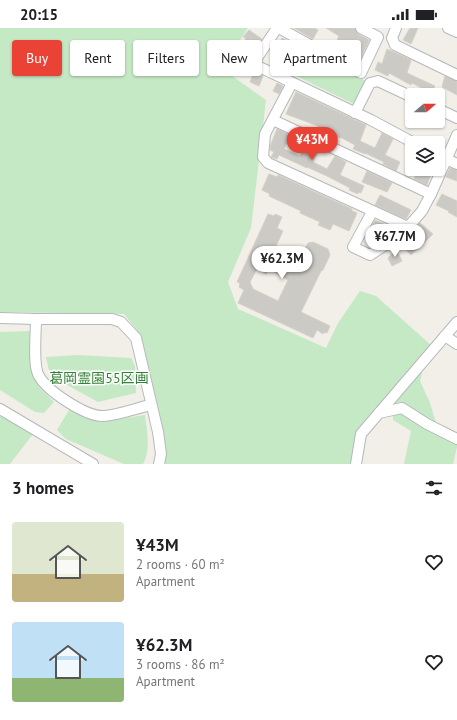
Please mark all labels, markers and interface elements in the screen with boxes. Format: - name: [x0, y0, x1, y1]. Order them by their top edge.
- text: 20:15: [20, 5, 58, 24]
- chip: Buy: [12, 40, 62, 76]
- chip: Rent: [70, 40, 125, 76]
- chip: Filters: [133, 40, 199, 76]
- chip: New: [207, 40, 262, 76]
- chip: Apartment: [270, 40, 361, 76]
- north arrow: [405, 88, 445, 128]
- map controls: [405, 88, 445, 176]
- pin: ¥43M: [288, 127, 336, 161]
- text: ¥43M: [296, 131, 328, 148]
- button: layers: [405, 136, 445, 176]
- pin: ¥67.7M: [362, 224, 428, 258]
- text: ¥67.7M: [374, 228, 416, 245]
- pin: ¥62.3M: [249, 246, 315, 280]
- text: ¥62.3M: [260, 250, 304, 267]
- park label: 葛岡霊園55区画: [49, 369, 149, 387]
- text: 3 homes: [12, 477, 74, 499]
- icon: filters: [423, 477, 445, 499]
- text: ¥43M: [136, 534, 179, 556]
- icon: home: [44, 538, 92, 586]
- icon: heart: [423, 551, 445, 573]
- text: 2 rooms · 60 m²: [136, 556, 225, 573]
- text: Apartment: [136, 573, 195, 590]
- text: ¥62.3M: [136, 634, 192, 656]
- icon: home: [44, 638, 92, 686]
- icon: heart: [423, 651, 445, 673]
- text: 3 rooms · 86 m²: [136, 656, 225, 673]
- text: Apartment: [136, 673, 195, 690]

